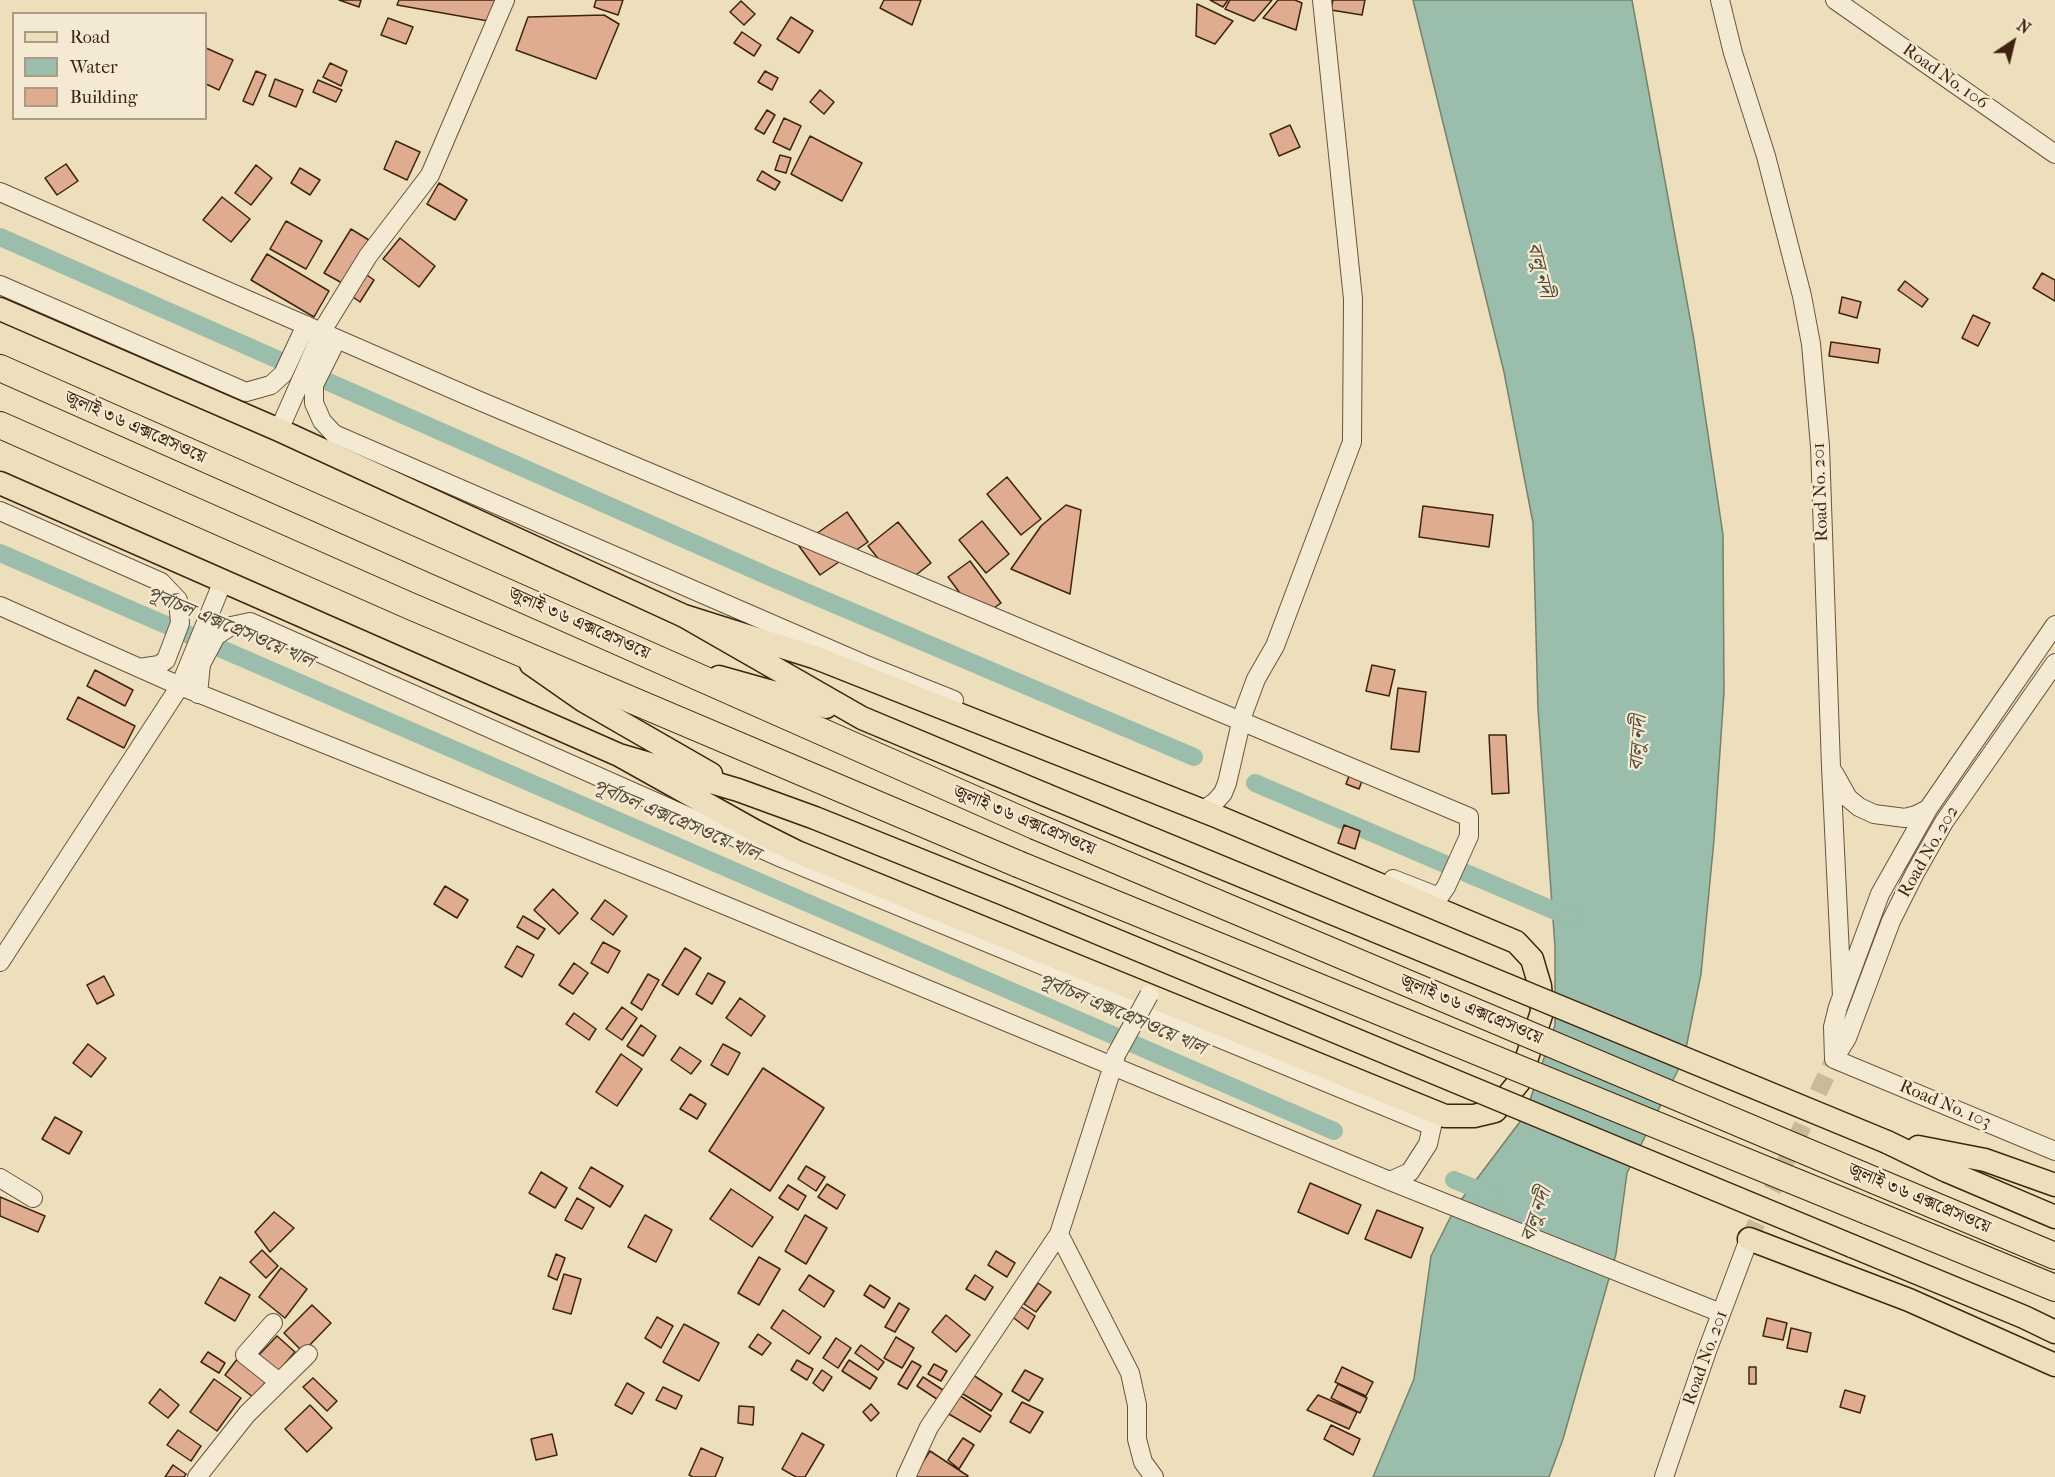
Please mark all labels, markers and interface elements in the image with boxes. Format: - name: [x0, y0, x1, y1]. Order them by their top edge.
- legend: [12, 12, 207, 120]
- north arrow: [1983, 12, 2043, 72]
- text: N: [2013, 16, 2034, 38]
- text: Road: [70, 27, 110, 48]
- street label: Road No. 106: [1898, 40, 1992, 114]
- text: Water: [70, 57, 118, 78]
- text: Building: [70, 87, 137, 108]
- water label: বালু নদী: [1521, 240, 1557, 300]
- street label: জুলাই ৩৬ এক্সপ্রেসওয়ে: [61, 387, 209, 469]
- street label: Road No. 201: [1808, 442, 1834, 542]
- water label: পূর্বাচল এক্সপ্রেসওয়ে খাল: [143, 582, 317, 674]
- street label: জুলাই ৩৬ এক্সপ্রেসওয়ে: [505, 583, 653, 665]
- water label: বালু নদী: [1625, 714, 1653, 772]
- water label: পূর্বাচল এক্সপ্রেসওয়ে খাল: [589, 775, 763, 867]
- street label: জুলাই ৩৬ এক্সপ্রেসওয়ে: [949, 781, 1099, 861]
- street label: Road No. 202: [1894, 802, 1964, 902]
- water label: পূর্বাচল এক্সপ্রেসওয়ে খাল: [1035, 969, 1209, 1061]
- street label: জুলাই ৩৬ এক্সপ্রেসওয়ে: [1396, 970, 1546, 1050]
- street label: Road No. 103: [1896, 1076, 1994, 1134]
- street label: জুলাই ৩৬ এক্সপ্রেসওয়ে: [1844, 1159, 1994, 1239]
- water label: বালু নদী: [1517, 1185, 1557, 1245]
- street label: Road No. 201: [1679, 1308, 1733, 1408]

